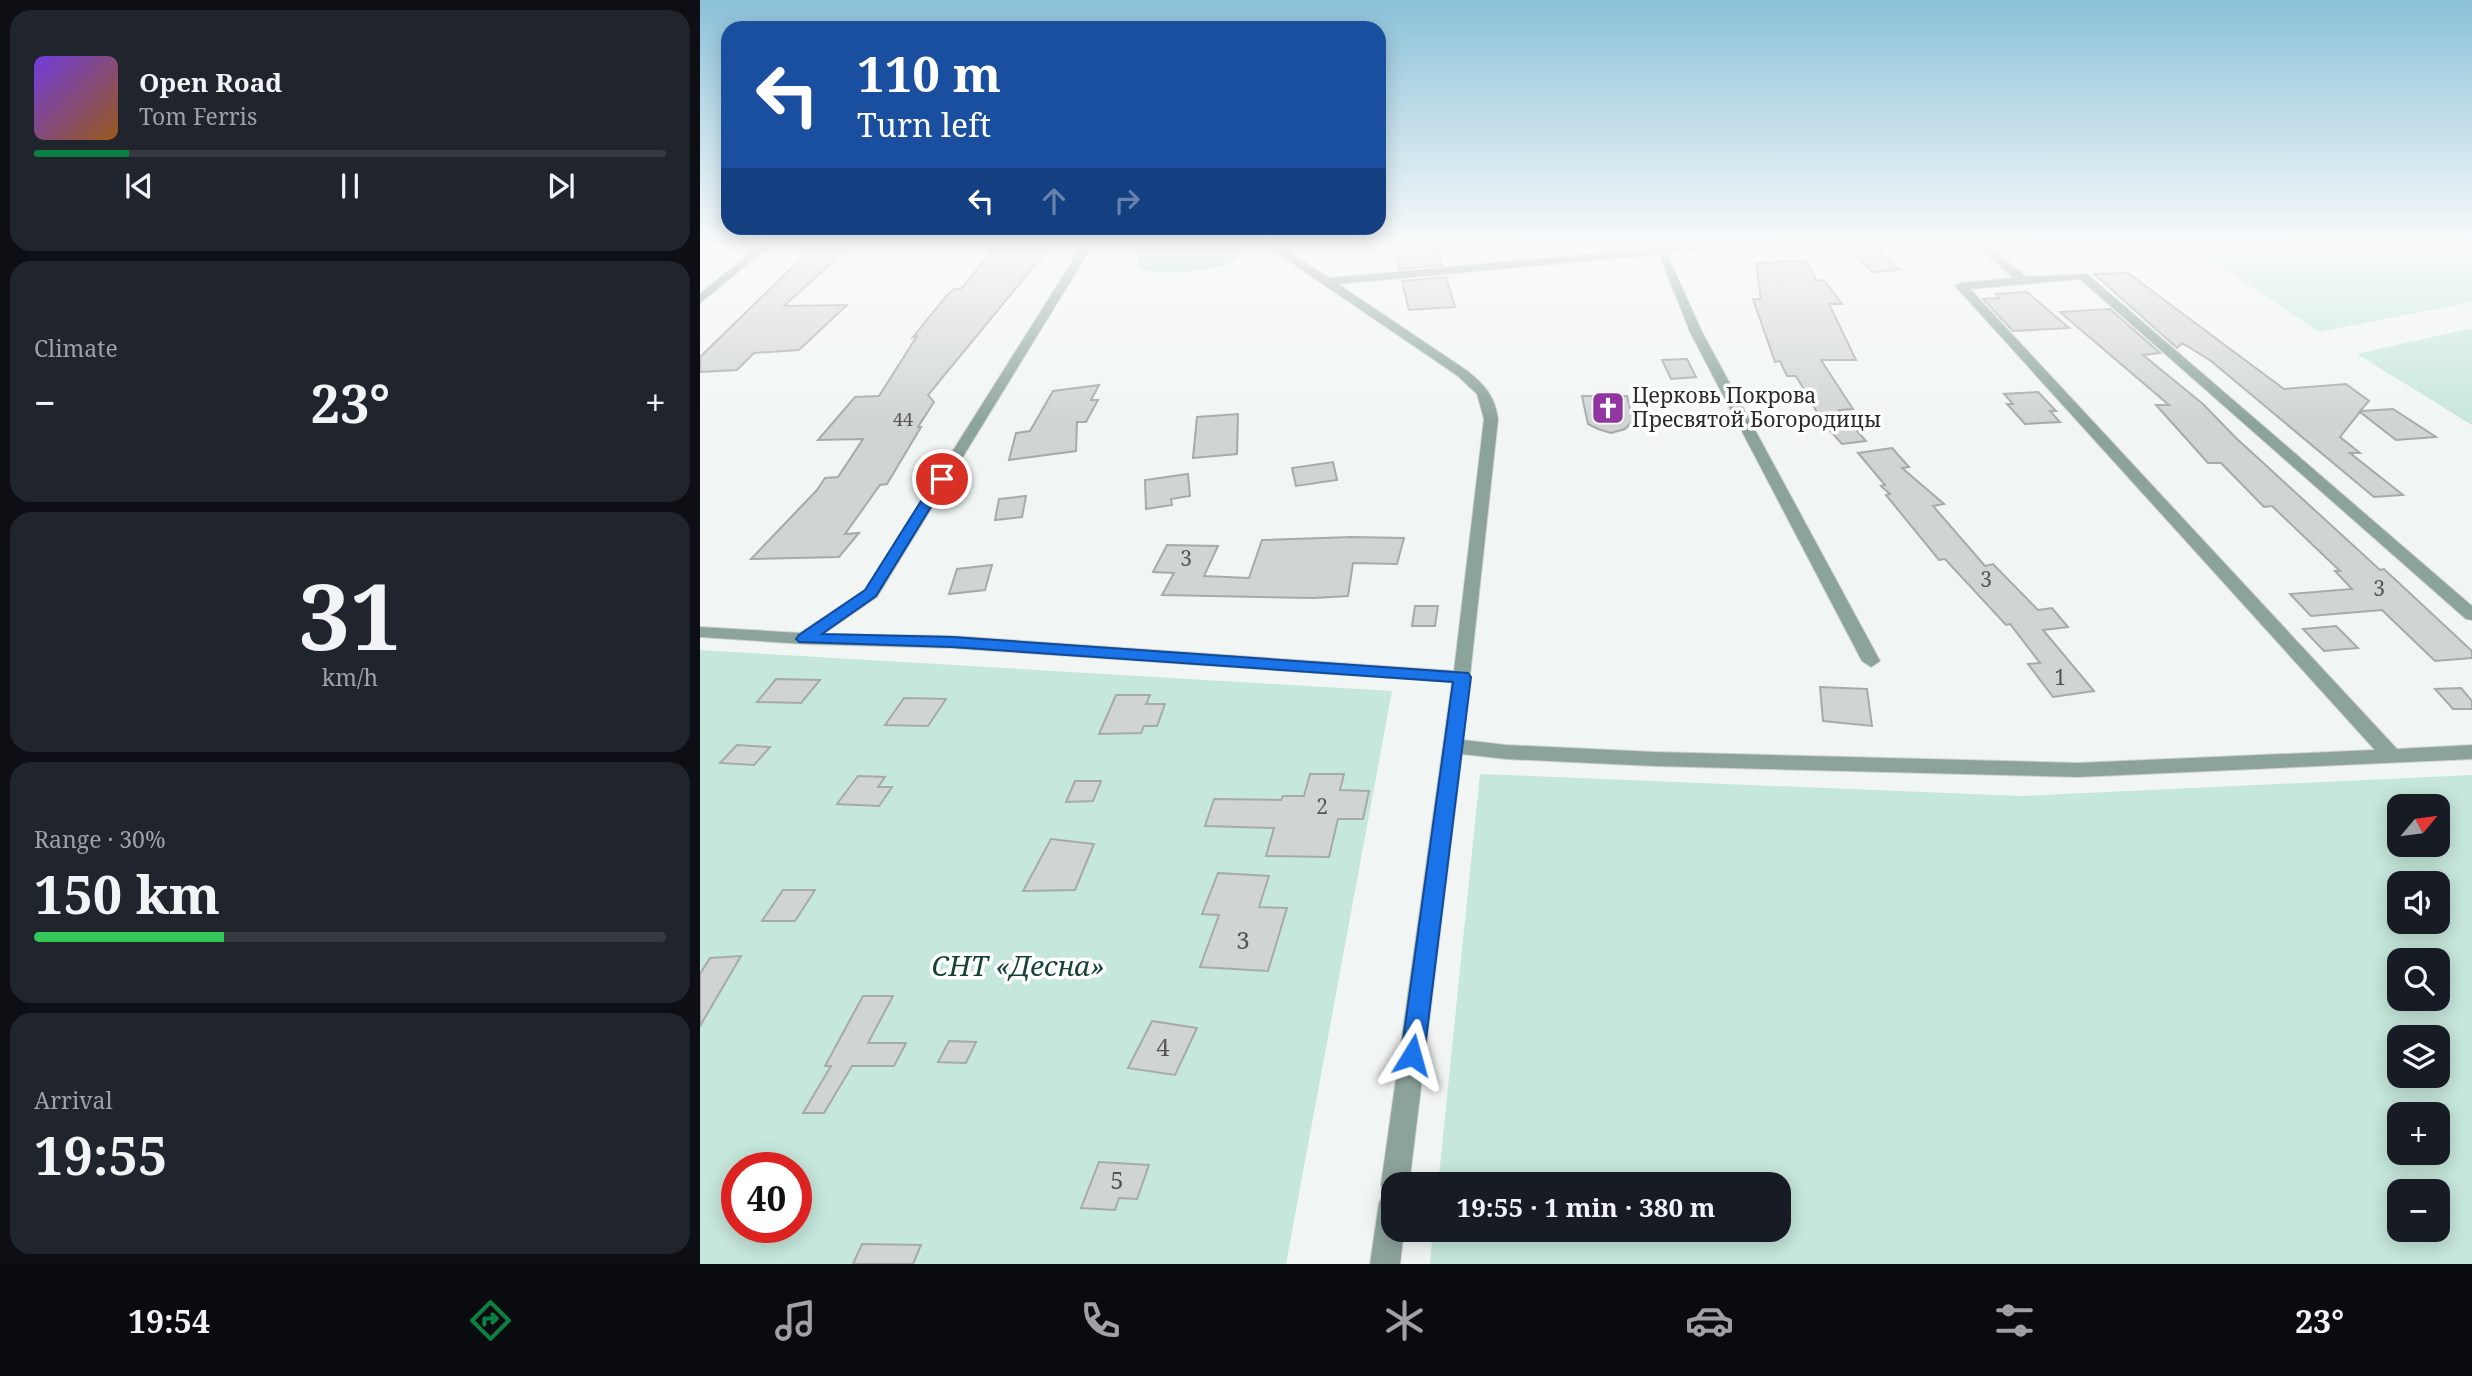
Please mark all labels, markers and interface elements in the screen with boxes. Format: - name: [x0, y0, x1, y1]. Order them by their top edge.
- text: 110 m: [857, 40, 1001, 106]
- icon: left: [742, 49, 833, 140]
- text: Open Road: [139, 64, 282, 100]
- text: Tom Ferris: [139, 100, 257, 132]
- text: Turn left: [857, 103, 991, 146]
- icon: previous: [120, 167, 158, 205]
- icon: pause: [331, 167, 369, 205]
- icon: next: [542, 167, 580, 205]
- icon: left: [962, 182, 1000, 220]
- icon: ahead: [1035, 182, 1073, 220]
- icon: right: [1108, 182, 1146, 220]
- text: Climate: [34, 332, 118, 364]
- text: 23°: [311, 367, 390, 438]
- text: −: [34, 376, 56, 428]
- text: +: [645, 376, 666, 428]
- place label: Церковь Покрова Пресвятой Богородицы: [1632, 381, 1881, 433]
- church icon: Церковь Покрова Пресвятой Богородицы: [1589, 389, 1627, 427]
- house number: 44: [893, 407, 913, 431]
- pin: [912, 449, 972, 509]
- icon: arrive: [923, 460, 961, 498]
- house number: 3: [1180, 544, 1192, 572]
- text: 31: [299, 553, 401, 677]
- house number: 3: [1980, 565, 1992, 593]
- house number: 3: [2373, 574, 2385, 602]
- text: km/h: [322, 661, 378, 693]
- house number: 1: [2054, 663, 2066, 691]
- house number: 2: [1316, 792, 1328, 820]
- north arrow: [2387, 794, 2450, 858]
- map controls: [2387, 794, 2450, 1242]
- text: Range · 30%: [34, 823, 166, 855]
- text: 150 km: [34, 858, 220, 929]
- button: sound: [2387, 871, 2450, 934]
- house number: 3: [1236, 923, 1250, 956]
- park label: СНТ «Десна»: [931, 946, 1105, 984]
- button: search: [2387, 948, 2450, 1011]
- position arrow: [1375, 1018, 1449, 1092]
- button: layers: [2387, 1025, 2450, 1088]
- house number: 4: [1156, 1030, 1170, 1063]
- text: Arrival: [34, 1084, 113, 1116]
- button: +: [2387, 1102, 2450, 1165]
- text: 19:55: [34, 1119, 167, 1190]
- speed limit sign: 40: [721, 1152, 812, 1243]
- house number: 5: [1110, 1163, 1124, 1196]
- button: −: [2387, 1179, 2450, 1242]
- text: 19:55 · 1 min · 380 m: [1456, 1189, 1716, 1225]
- icon: directions: [466, 1296, 515, 1345]
- icon: music: [771, 1296, 820, 1345]
- icon: phone: [1076, 1296, 1125, 1345]
- icon: climate: [1380, 1296, 1429, 1345]
- icon: car: [1685, 1296, 1734, 1345]
- icon: filters: [1990, 1296, 2039, 1345]
- text: 19:54: [128, 1299, 210, 1342]
- text: 23°: [2295, 1299, 2344, 1342]

